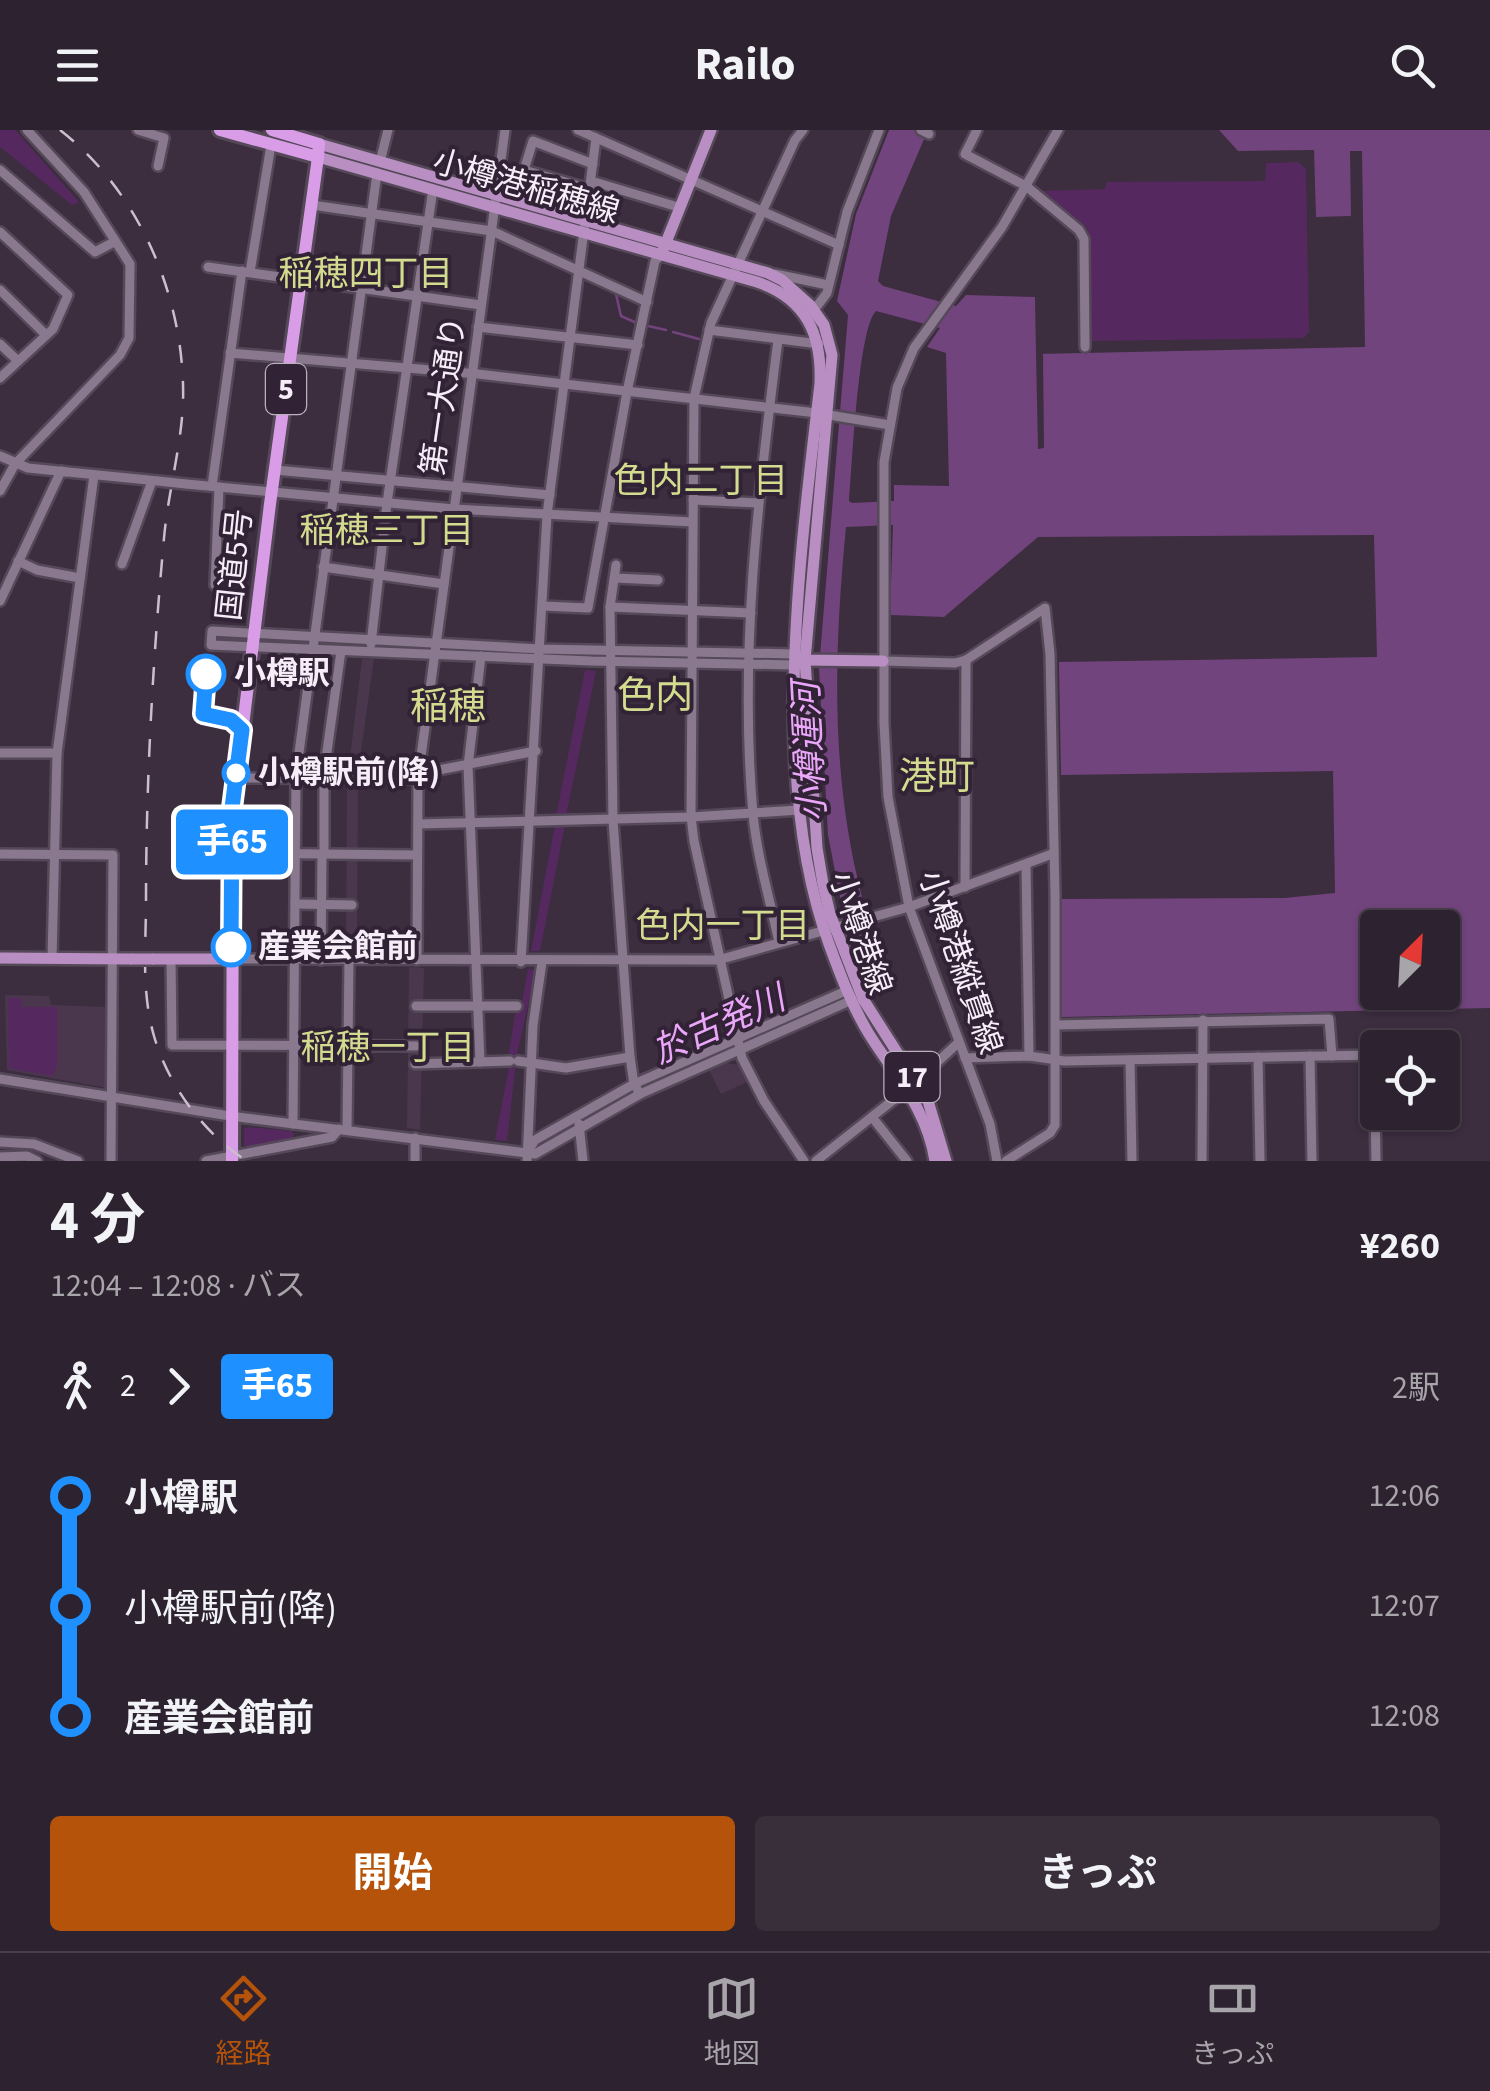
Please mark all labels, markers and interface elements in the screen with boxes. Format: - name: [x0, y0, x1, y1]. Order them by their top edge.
- text: Railo: [694, 33, 796, 97]
- icon: menu: [50, 38, 105, 93]
- icon: search: [1385, 38, 1440, 93]
- street label: 小樽港稲穂線: [427, 138, 625, 236]
- district label: 稲穂四丁目: [278, 249, 454, 299]
- street label: 第一大通り: [410, 314, 478, 478]
- road number: 5: [266, 364, 306, 414]
- district label: 色内二丁目: [613, 456, 789, 506]
- district label: 稲穂三丁目: [299, 506, 475, 556]
- street label: 国道5号: [206, 507, 264, 623]
- place label: 小樽駅: [234, 651, 330, 697]
- marker: 小樽駅: [187, 655, 225, 693]
- district label: 色内: [617, 669, 693, 723]
- water label: 小樽運河: [781, 675, 839, 823]
- district label: 稲穂: [410, 680, 486, 734]
- place label: 小樽駅前(降): [258, 750, 440, 796]
- district label: 港町: [899, 750, 975, 804]
- marker: 小樽駅前(降): [223, 760, 249, 786]
- line badge: 手65: [174, 810, 290, 874]
- text: 手65: [196, 817, 268, 867]
- street label: 小樽港縦貫線: [907, 864, 1013, 1060]
- street label: 小樽港線: [817, 865, 903, 1001]
- district label: 色内一丁目: [635, 901, 811, 951]
- north arrow: [1360, 910, 1460, 1010]
- map controls: [1360, 910, 1460, 1130]
- place label: 産業会館前: [258, 924, 418, 970]
- marker: 産業会館前: [212, 928, 250, 966]
- water label: 於古発川: [645, 972, 797, 1076]
- district label: 稲穂一丁目: [300, 1023, 476, 1073]
- button: locate: [1360, 1030, 1460, 1130]
- road number: 17: [884, 1052, 940, 1102]
- text: 4 分: [50, 1182, 145, 1260]
- text: ¥260: [1360, 1219, 1440, 1273]
- text: 12:04 – 12:08 · バス: [50, 1263, 306, 1309]
- icon: walk: [50, 1359, 105, 1414]
- icon: forward: [151, 1359, 206, 1414]
- text: 手65: [241, 1361, 313, 1411]
- text: 2: [120, 1363, 136, 1409]
- text: 2駅: [1392, 1365, 1440, 1411]
- text: 小樽駅: [124, 1472, 238, 1526]
- text: 12:06: [1368, 1473, 1440, 1519]
- text: 小樽駅前(降): [124, 1582, 337, 1636]
- text: 12:07: [1368, 1583, 1440, 1629]
- text: 産業会館前: [124, 1692, 314, 1746]
- text: 12:08: [1368, 1693, 1440, 1739]
- button: 開始: [50, 1816, 735, 1931]
- button: きっぷ: [755, 1816, 1440, 1931]
- tab: 経路: [216, 1971, 272, 2074]
- tab: 地図: [704, 1971, 760, 2074]
- tab: きっぷ: [1191, 1971, 1274, 2074]

